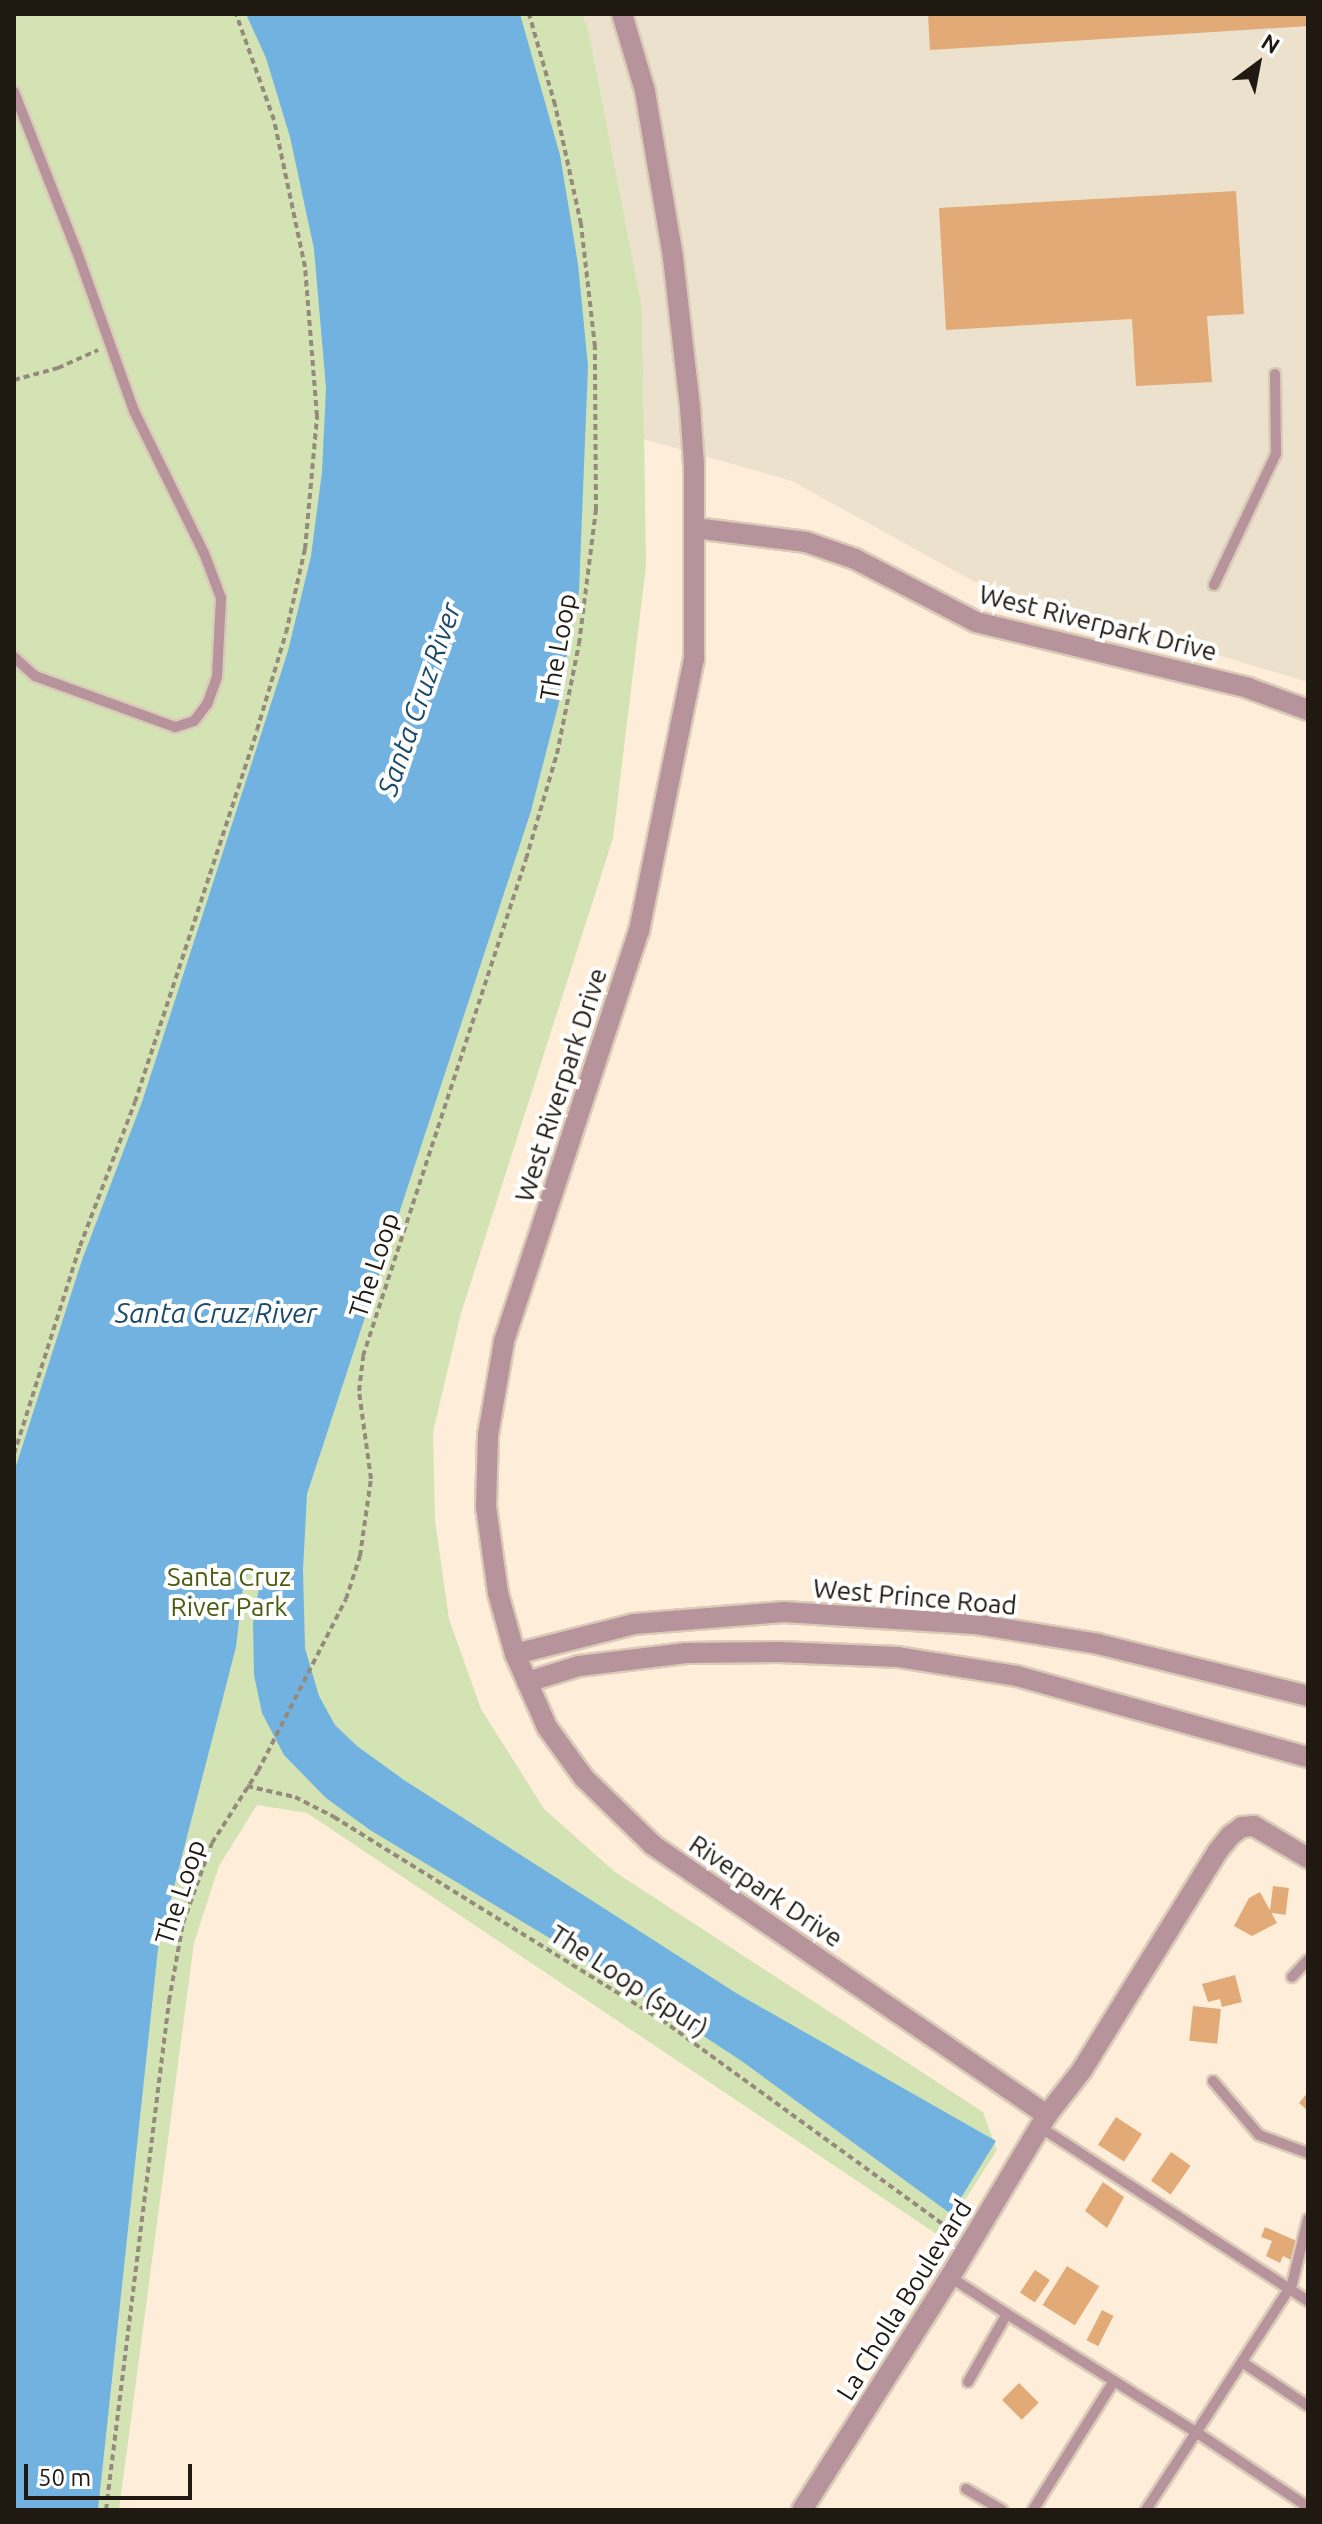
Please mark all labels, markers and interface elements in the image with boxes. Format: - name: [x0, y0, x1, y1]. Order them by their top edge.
- north arrow: [1218, 24, 1298, 104]
- text: N: [1257, 28, 1285, 58]
- street label: West Riverpark Drive: [976, 578, 1220, 668]
- street label: The Loop: [533, 591, 583, 703]
- water label: Santa Cruz River: [370, 598, 468, 800]
- street label: West Riverpark Drive: [508, 964, 614, 1206]
- street label: The Loop: [342, 1209, 406, 1321]
- water label: Santa Cruz River: [115, 1296, 317, 1330]
- park label: Santa Cruz River Park: [167, 1561, 291, 1622]
- street label: West Prince Road: [812, 1573, 1018, 1621]
- street label: Riverpark Drive: [683, 1828, 849, 1954]
- street label: The Loop: [148, 1836, 212, 1948]
- street label: The Loop (spur): [544, 1918, 714, 2044]
- street label: La Cholla Boulevard: [830, 2194, 978, 2406]
- scale bar: [28, 2448, 196, 2498]
- text: 50 m: [38, 2464, 91, 2491]

